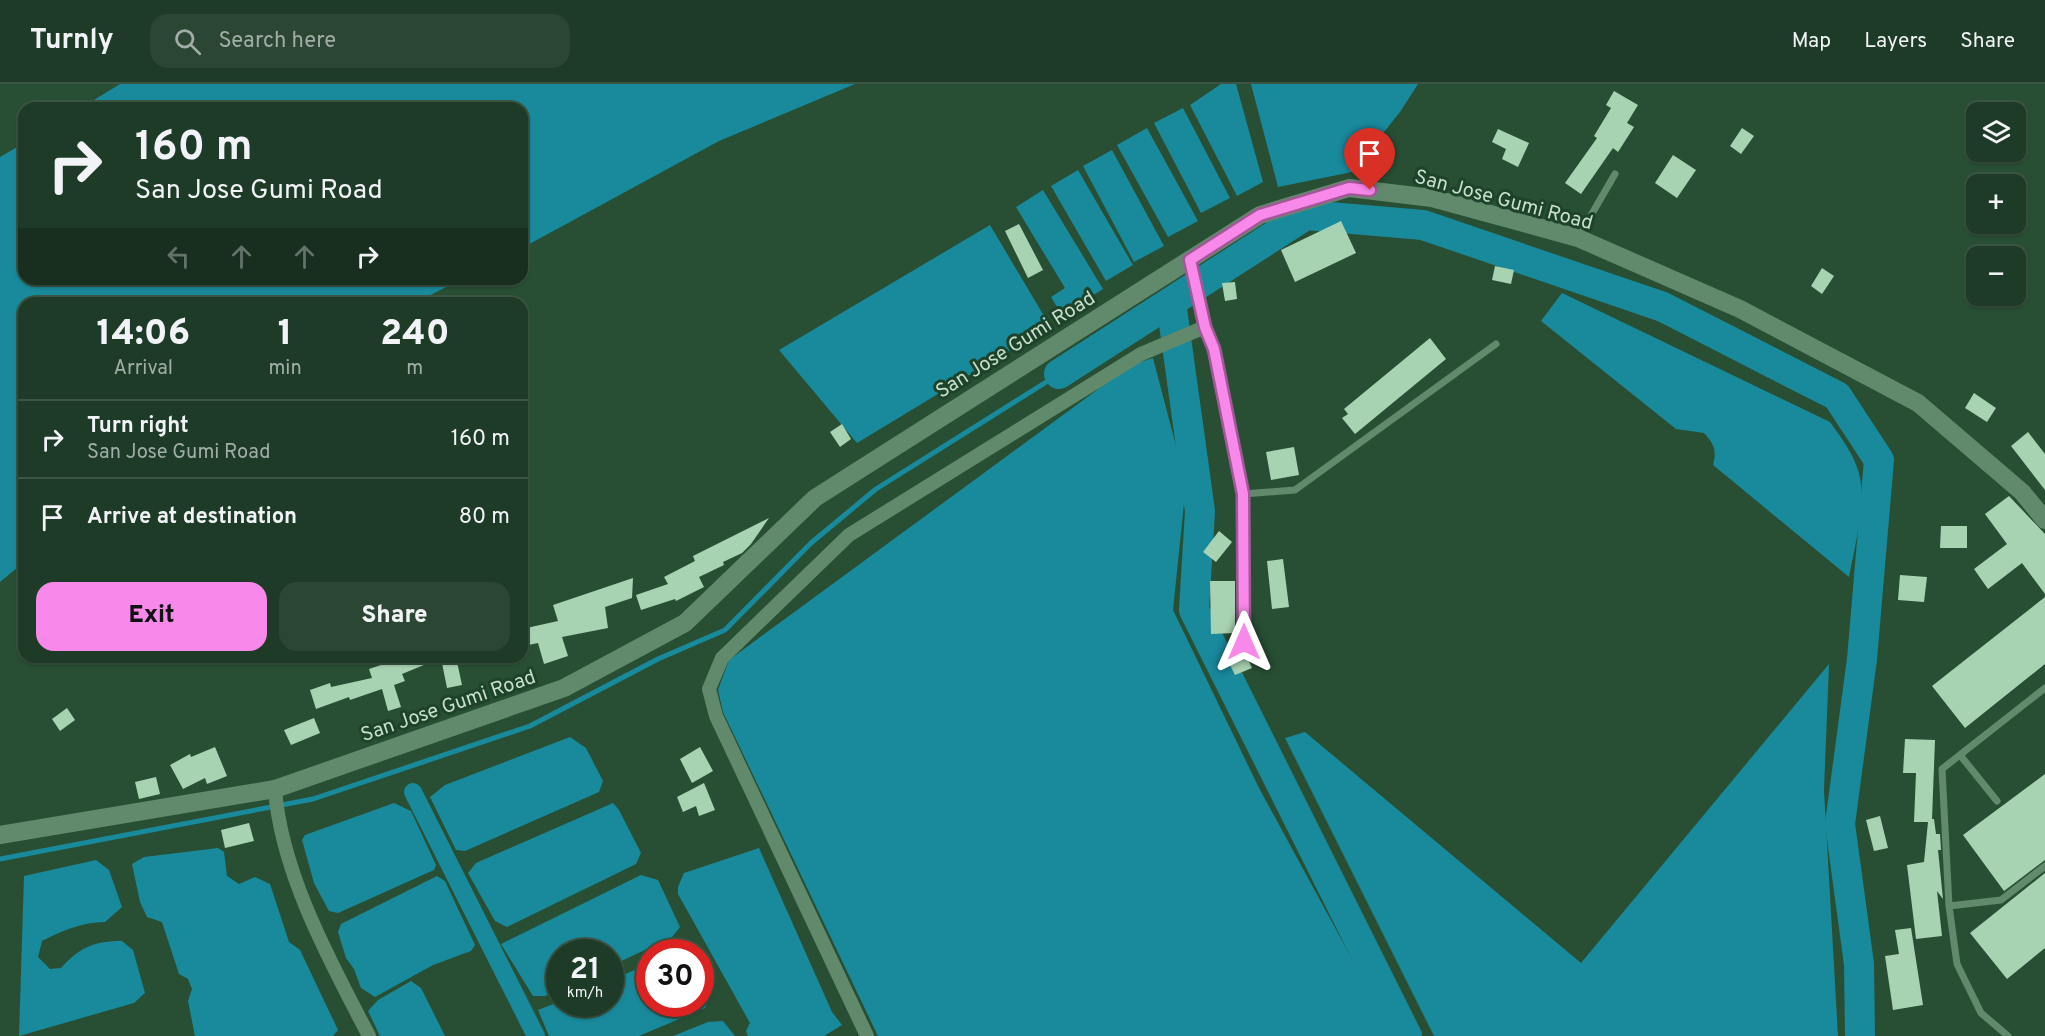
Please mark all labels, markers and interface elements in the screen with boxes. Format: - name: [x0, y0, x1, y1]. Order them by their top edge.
- search box: [150, 14, 570, 68]
- text: Turnly: [30, 23, 114, 59]
- icon: search: [171, 25, 204, 58]
- text: Search here: [219, 28, 336, 55]
- text: Map: [1792, 28, 1831, 55]
- text: Layers: [1864, 28, 1927, 55]
- text: Share: [1960, 28, 2015, 55]
- map controls: [1966, 102, 2026, 306]
- button: layers: [1966, 102, 2026, 162]
- text: 160 m: [135, 122, 253, 175]
- icon: right: [36, 126, 114, 204]
- pin: [1344, 128, 1395, 190]
- icon: arrive: [1353, 137, 1386, 170]
- street label: San Jose Gumi Road: [1412, 165, 1595, 237]
- text: San Jose Gumi Road: [135, 174, 383, 208]
- button: +: [1966, 174, 2026, 234]
- icon: left: [162, 240, 195, 273]
- icon: ahead: [225, 240, 258, 273]
- icon: ahead: [288, 240, 321, 273]
- icon: right: [351, 240, 384, 273]
- button: −: [1966, 246, 2026, 306]
- street label: San Jose Gumi Road: [931, 286, 1101, 405]
- text: 14:06: [96, 312, 190, 358]
- text: 1: [278, 312, 292, 358]
- text: 240: [380, 312, 450, 358]
- text: Arrival: [113, 356, 173, 382]
- text: min: [268, 356, 302, 382]
- text: m: [406, 356, 423, 382]
- text: Turn right: [87, 413, 189, 440]
- icon: right: [36, 423, 69, 456]
- text: 160 m: [451, 426, 510, 453]
- text: San Jose Gumi Road: [87, 440, 270, 466]
- icon: arrive: [36, 501, 69, 534]
- text: Arrive at destination: [87, 504, 297, 531]
- text: 80 m: [459, 504, 510, 531]
- button: Exit: [36, 582, 267, 651]
- button: Share: [279, 582, 510, 651]
- position arrow: [1212, 610, 1276, 674]
- street label: San Jose Gumi Road: [358, 665, 540, 749]
- speed limit sign: 30: [636, 939, 714, 1017]
- text: 21: [570, 952, 600, 989]
- text: km/h: [567, 984, 603, 1003]

